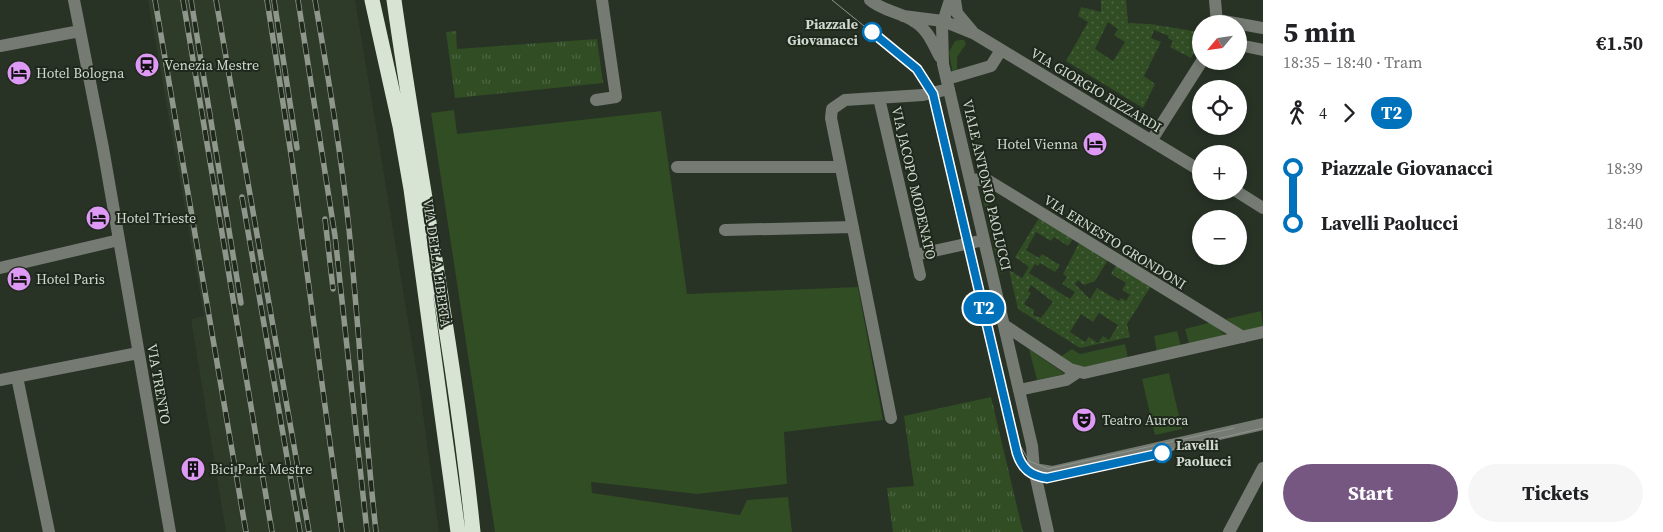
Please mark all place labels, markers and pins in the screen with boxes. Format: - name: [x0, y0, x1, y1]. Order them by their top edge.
- place label: Piazzale Giovanacci: [787, 14, 859, 50]
- marker: Piazzale Giovanacci: [862, 22, 882, 42]
- station icon: Venezia Mestre: [134, 52, 160, 78]
- place label: Venezia Mestre: [164, 55, 259, 75]
- hotel icon: Hotel Bologna: [6, 60, 32, 86]
- place label: Hotel Bologna: [36, 63, 125, 83]
- hotel icon: Hotel Vienna: [1082, 131, 1108, 157]
- place label: Hotel Vienna: [997, 134, 1079, 154]
- hotel icon: Hotel Trieste: [85, 205, 111, 231]
- place label: Hotel Trieste: [116, 208, 196, 228]
- hotel icon: Hotel Paris: [6, 266, 32, 292]
- place label: Hotel Paris: [36, 269, 105, 289]
- theatre icon: Teatro Aurora: [1071, 407, 1097, 433]
- place label: Teatro Aurora: [1102, 410, 1189, 430]
- place label: Lavelli Paolucci: [1176, 435, 1232, 471]
- marker: Lavelli Paolucci: [1152, 443, 1172, 463]
- building icon: Bici Park Mestre: [180, 456, 206, 482]
- place label: Bici Park Mestre: [210, 459, 312, 479]

